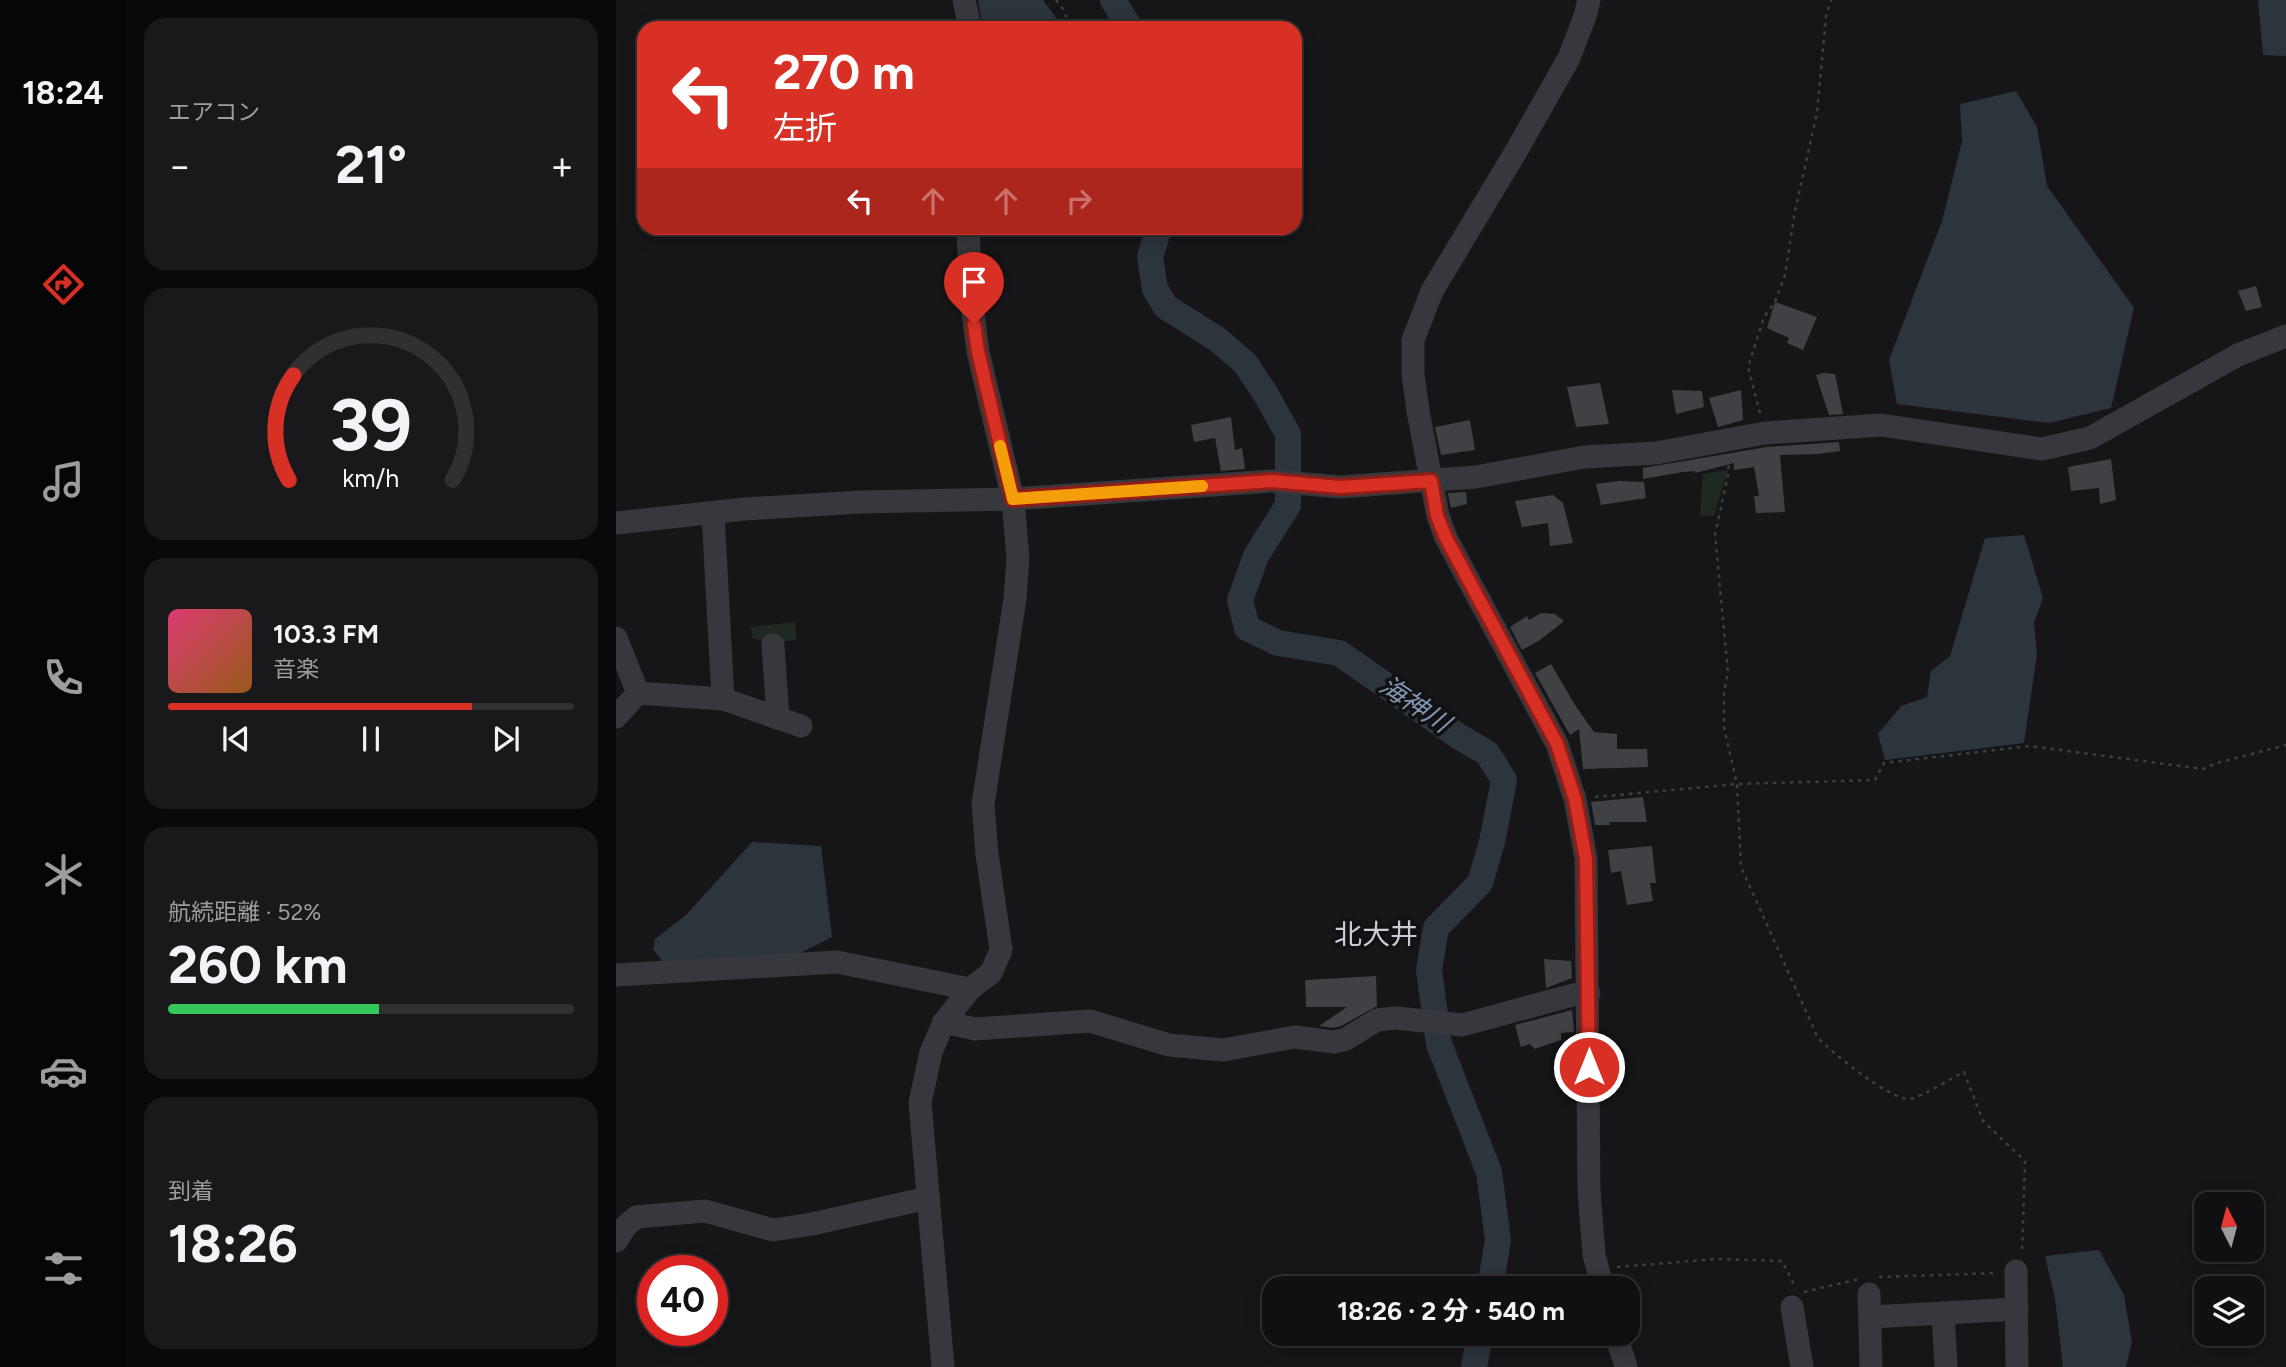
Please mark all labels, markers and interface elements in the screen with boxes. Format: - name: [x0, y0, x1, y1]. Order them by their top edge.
- text: 270 m: [773, 42, 915, 101]
- icon: left: [658, 49, 749, 140]
- text: 18:24: [22, 74, 104, 112]
- text: エアコン: [168, 98, 260, 126]
- text: 左折: [773, 109, 837, 147]
- text: 21°: [335, 134, 407, 196]
- text: −: [168, 143, 192, 189]
- text: +: [550, 143, 574, 189]
- icon: left: [841, 182, 879, 220]
- icon: ahead: [914, 182, 952, 220]
- icon: ahead: [987, 182, 1025, 220]
- icon: right: [1060, 182, 1098, 220]
- pin: [944, 252, 1004, 324]
- icon: directions: [39, 260, 88, 309]
- icon: arrive: [955, 263, 993, 301]
- text: 39: [330, 381, 412, 468]
- icon: music: [39, 457, 88, 506]
- text: km/h: [342, 462, 400, 492]
- text: 103.3 FM: [273, 618, 379, 650]
- icon: phone: [39, 653, 88, 702]
- text: 音楽: [273, 655, 319, 683]
- water label: 海神川: [1374, 669, 1459, 741]
- icon: previous: [217, 720, 255, 758]
- icon: pause: [352, 720, 390, 758]
- icon: next: [487, 720, 525, 758]
- icon: climate: [39, 850, 88, 899]
- text: 航続距離 · 52%: [168, 898, 321, 926]
- district label: 北大井: [1334, 917, 1418, 951]
- text: 260 km: [168, 934, 348, 996]
- position arrow: [1552, 1030, 1626, 1104]
- icon: car: [39, 1047, 88, 1096]
- text: 到着: [168, 1177, 214, 1205]
- north arrow: [2194, 1192, 2264, 1262]
- map controls: [2194, 1192, 2264, 1346]
- text: 18:26: [168, 1213, 298, 1275]
- icon: filters: [39, 1244, 88, 1293]
- speed limit sign: 40: [637, 1255, 728, 1346]
- button: layers: [2194, 1276, 2264, 1346]
- text: 18:26 · 2 分 · 540 m: [1337, 1295, 1565, 1327]

